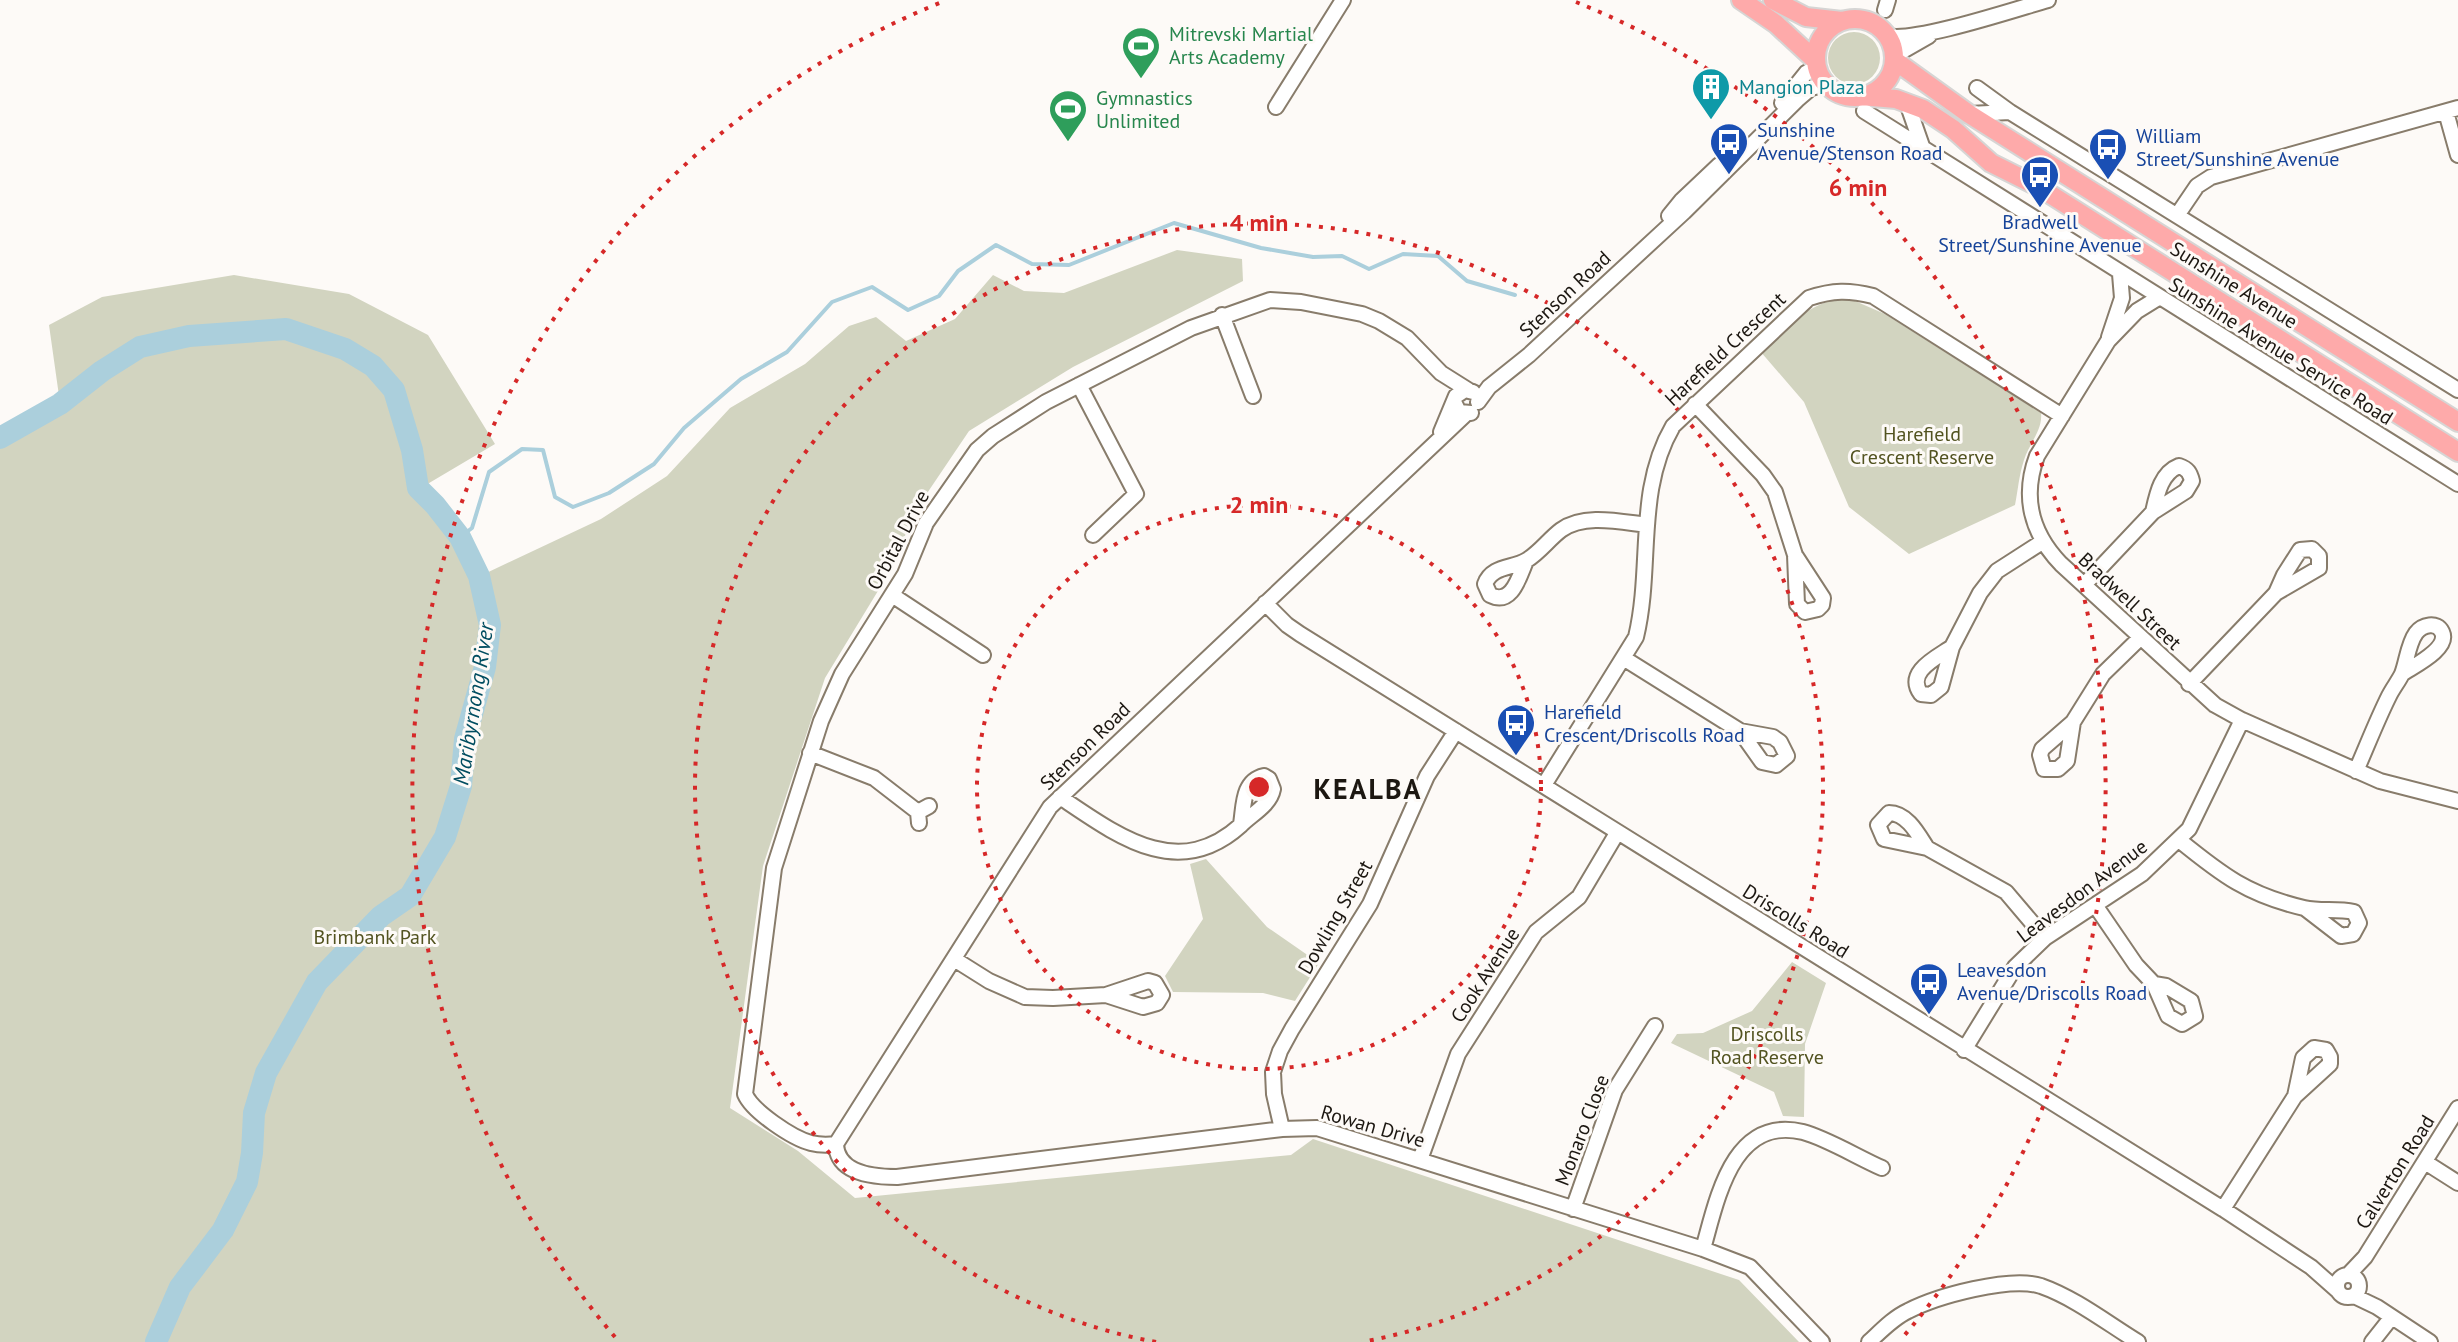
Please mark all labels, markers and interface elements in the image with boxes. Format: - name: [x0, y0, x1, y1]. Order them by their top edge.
- place label: Mitrevski Martial Arts Academy: [1169, 21, 1313, 70]
- sports icon: Mitrevski Martial Arts Academy: [1120, 25, 1162, 80]
- building icon: Mangion Plaza: [1690, 66, 1732, 121]
- place label: Mangion Plaza: [1739, 74, 1865, 100]
- place label: Gymnastics Unlimited: [1096, 85, 1193, 134]
- sports icon: Gymnastics Unlimited: [1047, 88, 1089, 143]
- place label: Sunshine Avenue/Stenson Road: [1757, 117, 1943, 166]
- bus stop icon: Sunshine Avenue/Stenson Road: [1708, 121, 1750, 176]
- place label: William Street/Sunshine Avenue: [2136, 123, 2339, 172]
- bus stop icon: William Street/Sunshine Avenue: [2087, 126, 2129, 181]
- bus stop icon: Bradwell Street/Sunshine Avenue: [2019, 154, 2061, 209]
- text: 6 min: [1829, 172, 1887, 203]
- text: 4 min: [1230, 207, 1288, 238]
- place label: Bradwell Street/Sunshine Avenue: [1938, 209, 2142, 258]
- street label: Sunshine Avenue: [2165, 235, 2303, 335]
- street label: Stenson Road: [1514, 245, 1616, 343]
- street label: Sunshine Avenue Service Road: [2164, 271, 2398, 431]
- street label: Harefield Crescent: [1659, 286, 1791, 412]
- park label: Harefield Crescent Reserve: [1850, 421, 1994, 470]
- street label: Orbital Drive: [861, 486, 935, 594]
- text: 2 min: [1230, 489, 1288, 520]
- street label: Bradwell Street: [2073, 547, 2187, 656]
- water label: Maribyrnong River: [446, 619, 500, 787]
- street label: Stenson Road: [1034, 696, 1136, 796]
- place label: Harefield Crescent/Driscolls Road: [1544, 699, 1745, 748]
- bus stop icon: Harefield Crescent/Driscolls Road: [1495, 702, 1537, 757]
- district label: KEALBA: [1314, 770, 1422, 807]
- centre of rings: [1245, 773, 1273, 801]
- street label: Leavesdon Avenue: [2012, 833, 2152, 949]
- street label: Dowling Street: [1292, 855, 1378, 979]
- street label: Driscolls Road: [1738, 878, 1854, 964]
- street label: Cook Avenue: [1445, 923, 1525, 1027]
- park label: Brimbank Park: [314, 924, 437, 950]
- place label: Leavesdon Avenue/Driscolls Road: [1957, 957, 2147, 1006]
- bus stop icon: Leavesdon Avenue/Driscolls Road: [1908, 961, 1950, 1016]
- park label: Driscolls Road Reserve: [1710, 1021, 1824, 1070]
- street label: Monaro Close: [1549, 1071, 1615, 1189]
- street label: Rowan Drive: [1318, 1099, 1428, 1153]
- street label: Calverton Road: [2350, 1110, 2440, 1234]

